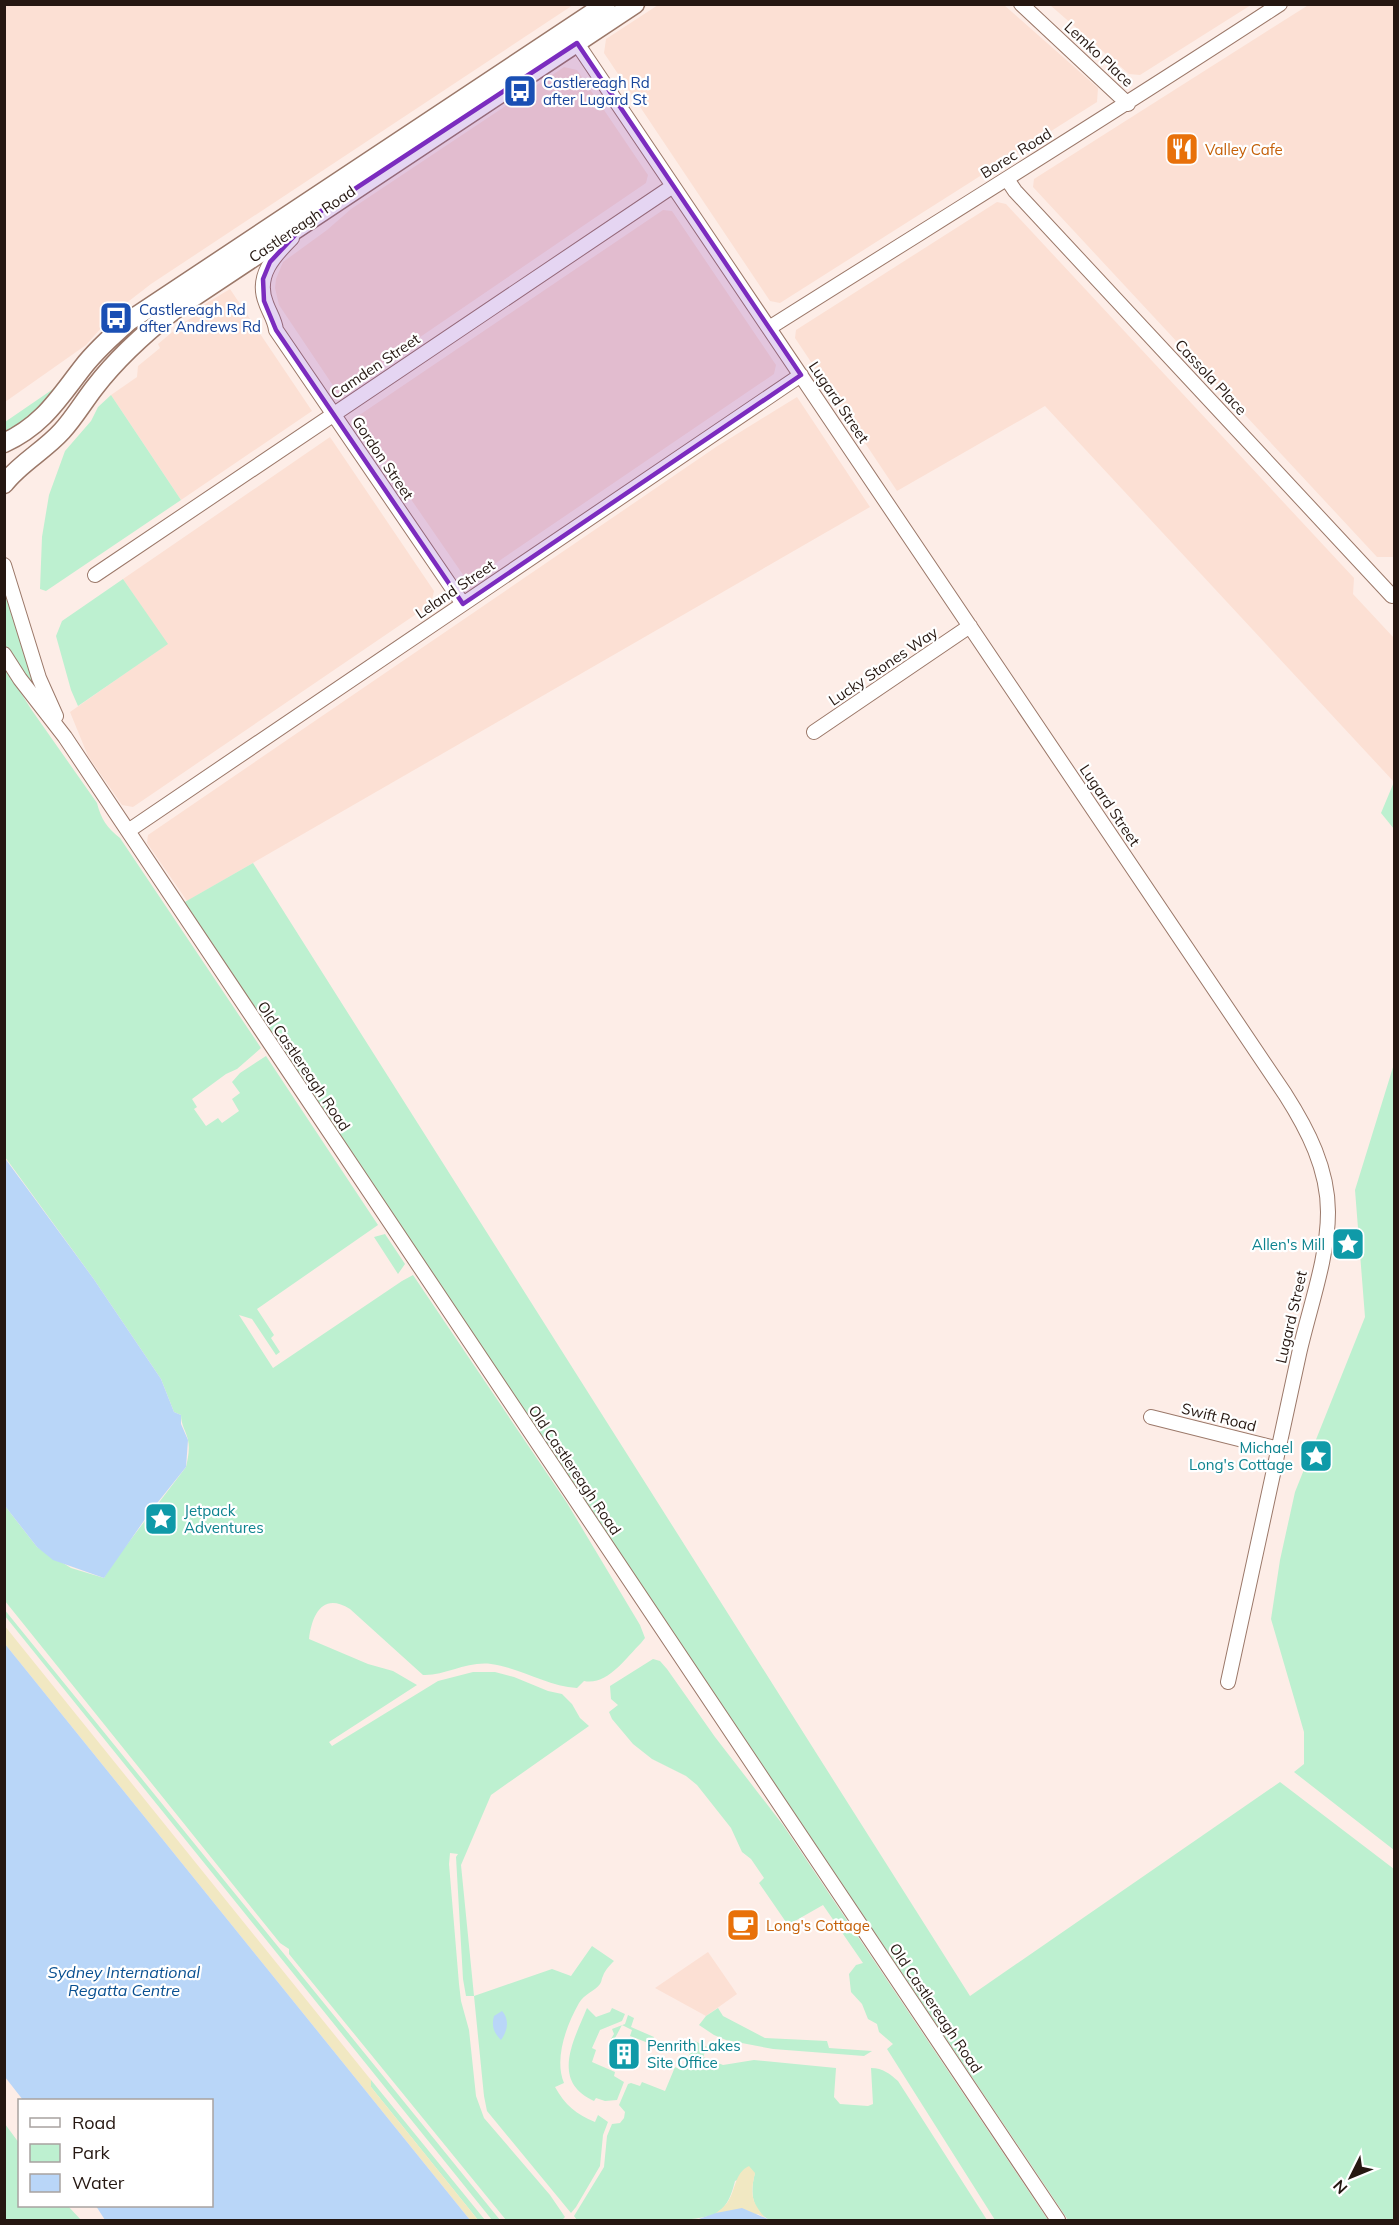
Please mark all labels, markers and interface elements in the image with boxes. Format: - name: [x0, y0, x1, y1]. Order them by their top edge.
- street label: Lemko Place: [1061, 17, 1137, 91]
- bus stop icon: Castlereagh Rd after Lugard St: [502, 73, 538, 109]
- place label: Castlereagh Rd after Lugard St: [543, 73, 650, 109]
- street label: Borec Road: [977, 124, 1055, 182]
- restaurant icon: Valley Cafe: [1164, 131, 1200, 167]
- place label: Valley Cafe: [1205, 140, 1283, 159]
- street label: Castlereagh Road: [245, 181, 359, 267]
- bus stop icon: Castlereagh Rd after Andrews Rd: [98, 300, 134, 336]
- place label: Castlereagh Rd after Andrews Rd: [139, 300, 261, 336]
- street label: Camden Street: [327, 329, 423, 403]
- street label: Cassola Place: [1171, 335, 1251, 419]
- street label: Lugard Street: [805, 358, 873, 446]
- street label: Gordon Street: [348, 413, 418, 503]
- street label: Leland Street: [412, 555, 498, 623]
- street label: Lucky Stones Way: [825, 622, 941, 710]
- street label: Lugard Street: [1076, 761, 1144, 849]
- street label: Old Castlereagh Road: [253, 997, 355, 1135]
- place icon: Allen's Mill: [1330, 1226, 1366, 1262]
- place label: Allen's Mill: [1252, 1235, 1325, 1254]
- street label: Lugard Street: [1271, 1269, 1311, 1365]
- street label: Swift Road: [1180, 1399, 1258, 1435]
- street label: Old Castlereagh Road: [524, 1401, 626, 1539]
- place label: Michael Long's Cottage: [1189, 1438, 1293, 1474]
- place icon: Michael Long's Cottage: [1298, 1438, 1334, 1474]
- place icon: Jetpack Adventures: [143, 1501, 179, 1537]
- place label: Jetpack Adventures: [184, 1501, 264, 1537]
- cafe icon: Long's Cottage: [725, 1907, 761, 1943]
- place label: Long's Cottage: [766, 1916, 870, 1935]
- street label: Old Castlereagh Road: [885, 1939, 987, 2077]
- water label: Sydney International Regatta Centre: [48, 1962, 200, 2000]
- building icon: Penrith Lakes Site Office: [606, 2036, 642, 2072]
- place label: Penrith Lakes Site Office: [647, 2036, 741, 2072]
- legend: [18, 2099, 213, 2207]
- text: Road: [72, 2111, 116, 2134]
- text: Park: [72, 2141, 111, 2164]
- north arrow: [1321, 2147, 1381, 2207]
- text: Water: [72, 2171, 125, 2194]
- text: N: [1329, 2176, 1351, 2198]

